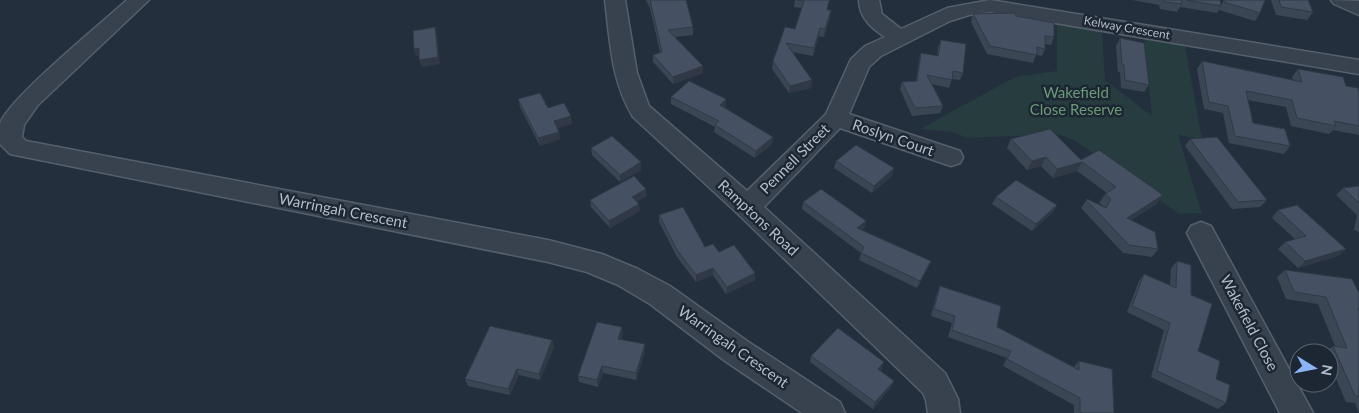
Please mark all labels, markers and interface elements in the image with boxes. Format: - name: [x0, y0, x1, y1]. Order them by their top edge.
- street label: Kelway Crescent: [1083, 13, 1172, 43]
- park label: Wakefield Close Reserve: [1030, 83, 1122, 118]
- street label: Roslyn Court: [850, 115, 937, 160]
- street label: Pennell Street: [756, 119, 833, 197]
- street label: Ramptons Road: [715, 175, 803, 259]
- street label: Warringah Crescent: [277, 189, 410, 231]
- street label: Wakefield Close: [1217, 272, 1283, 374]
- street label: Warringah Crescent: [675, 301, 793, 391]
- north arrow: [1289, 343, 1339, 393]
- text: N: [1318, 364, 1337, 377]

